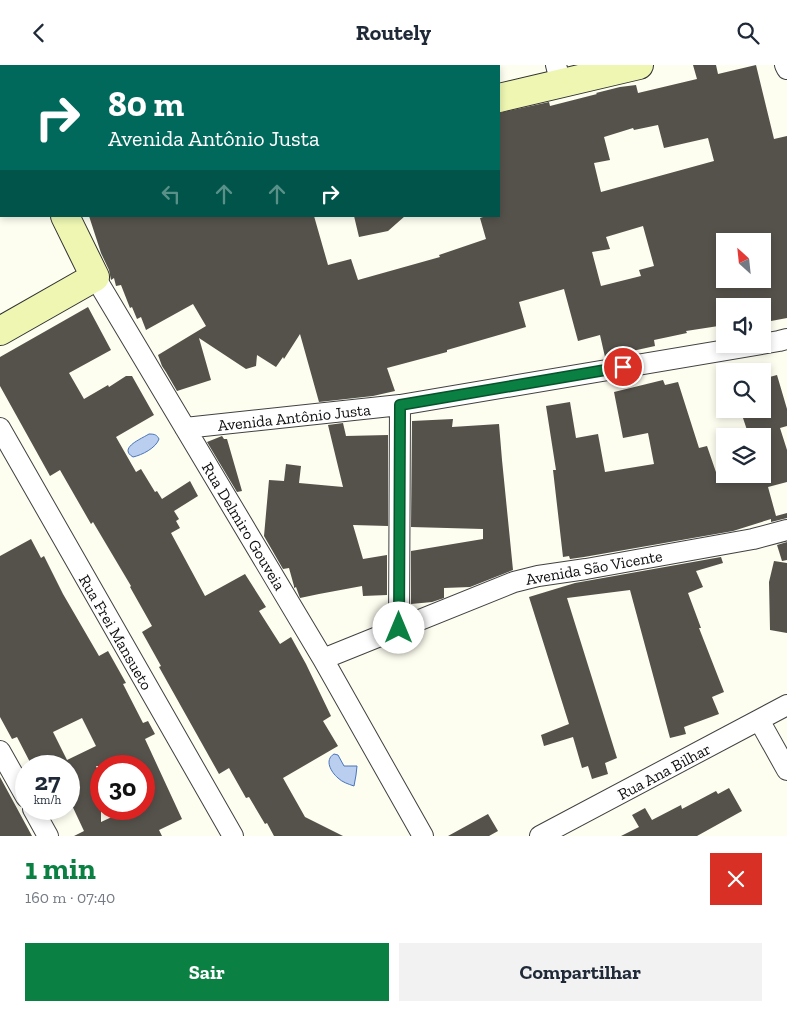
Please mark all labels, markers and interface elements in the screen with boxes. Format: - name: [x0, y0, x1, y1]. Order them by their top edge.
- icon: back: [25, 19, 53, 47]
- text: Routely: [356, 19, 431, 46]
- icon: search: [734, 19, 762, 47]
- text: 80 m: [108, 83, 184, 125]
- icon: right: [25, 85, 90, 150]
- text: Avenida Antônio Justa: [108, 125, 320, 152]
- icon: left: [157, 180, 185, 208]
- icon: ahead: [210, 180, 238, 208]
- icon: ahead: [263, 180, 291, 208]
- icon: right: [316, 180, 344, 208]
- north arrow: [716, 233, 771, 287]
- map controls: [716, 233, 771, 483]
- button: sound: [716, 298, 771, 353]
- pin: [602, 346, 644, 388]
- icon: arrive: [609, 353, 637, 381]
- button: search: [716, 363, 771, 418]
- street label: Avenida Antônio Justa: [217, 400, 372, 435]
- button: layers: [716, 428, 771, 483]
- street label: Rua Delmiro Gouveia: [198, 459, 289, 594]
- street label: Avenida São Vicente: [524, 546, 664, 589]
- street label: Rua Frei Mansueto: [75, 571, 156, 693]
- position arrow: [372, 601, 424, 653]
- street label: Rua Ana Bilhar: [615, 739, 714, 804]
- speed limit sign: 30: [90, 755, 155, 820]
- text: 27: [35, 766, 60, 796]
- text: km/h: [34, 793, 61, 807]
- text: 1 min: [25, 851, 96, 887]
- button: close: [710, 853, 762, 905]
- text: 160 m · 07:40: [25, 888, 115, 907]
- button: Sair: [25, 943, 389, 1001]
- button: Compartilhar: [399, 943, 762, 1001]

